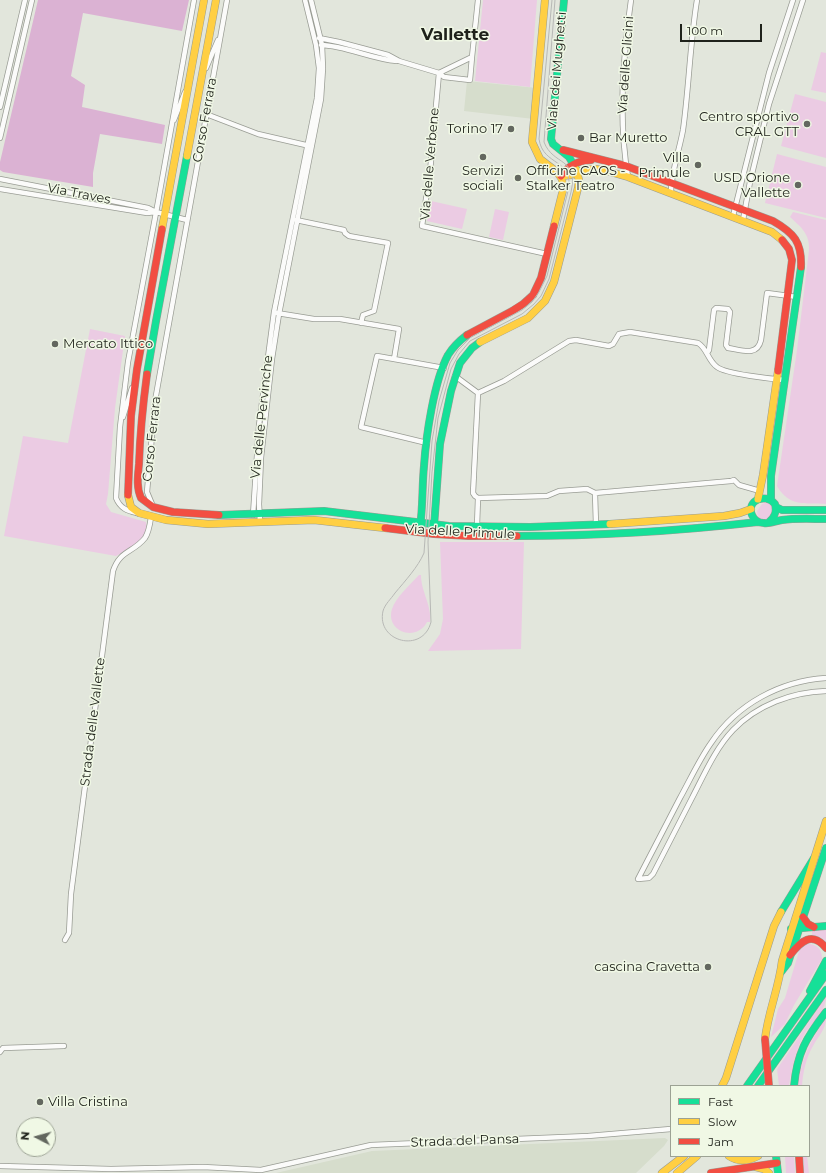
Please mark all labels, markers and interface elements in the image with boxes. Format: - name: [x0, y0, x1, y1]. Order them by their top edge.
- street label: Viale dei Mughetti: [544, 11, 570, 131]
- street label: Via delle Glicini: [615, 15, 637, 115]
- scale bar: [682, 16, 764, 42]
- text: 100 m: [687, 23, 723, 38]
- district label: Vallette: [421, 25, 489, 45]
- street label: Corso Ferrara: [190, 76, 220, 164]
- street label: Via delle Verbene: [417, 107, 443, 221]
- place label: Centro sportivo CRAL GTT: [699, 109, 799, 140]
- marker: Centro sportivo CRAL GTT: [802, 119, 812, 129]
- place label: Torino 17: [447, 121, 503, 137]
- marker: Torino 17: [506, 124, 516, 134]
- place label: Bar Muretto: [589, 130, 667, 146]
- marker: Bar Muretto: [576, 133, 586, 143]
- place label: Villa Primule: [638, 150, 690, 181]
- marker: Servizi sociali: [478, 152, 488, 162]
- marker: Villa Primule: [693, 160, 703, 170]
- place label: Servizi sociali: [462, 163, 504, 194]
- place label: Officine CAOS - Stalker Teatro: [526, 163, 625, 194]
- place label: USD Orione Vallette: [713, 170, 790, 201]
- marker: Officine CAOS - Stalker Teatro: [513, 173, 523, 183]
- street label: Via Traves: [46, 180, 112, 208]
- marker: USD Orione Vallette: [793, 180, 803, 190]
- place label: Mercato Ittico: [63, 336, 153, 352]
- marker: Mercato Ittico: [50, 339, 60, 349]
- street label: Via delle Pervinche: [248, 355, 276, 479]
- street label: Corso Ferrara: [140, 396, 164, 482]
- street label: Via delle Primule: [405, 521, 515, 543]
- street label: Strada delle Vallette: [77, 657, 109, 787]
- place label: cascina Cravetta: [594, 959, 700, 975]
- marker: cascina Cravetta: [703, 962, 713, 972]
- legend: [670, 1085, 810, 1157]
- place label: Villa Cristina: [48, 1094, 128, 1110]
- text: Fast: [708, 1094, 733, 1109]
- marker: Villa Cristina: [35, 1097, 45, 1107]
- text: Slow: [708, 1114, 737, 1129]
- north arrow: [16, 1117, 56, 1157]
- text: N: [18, 1131, 32, 1141]
- street label: Strada del Pansa: [410, 1131, 520, 1151]
- text: Jam: [708, 1134, 734, 1149]

